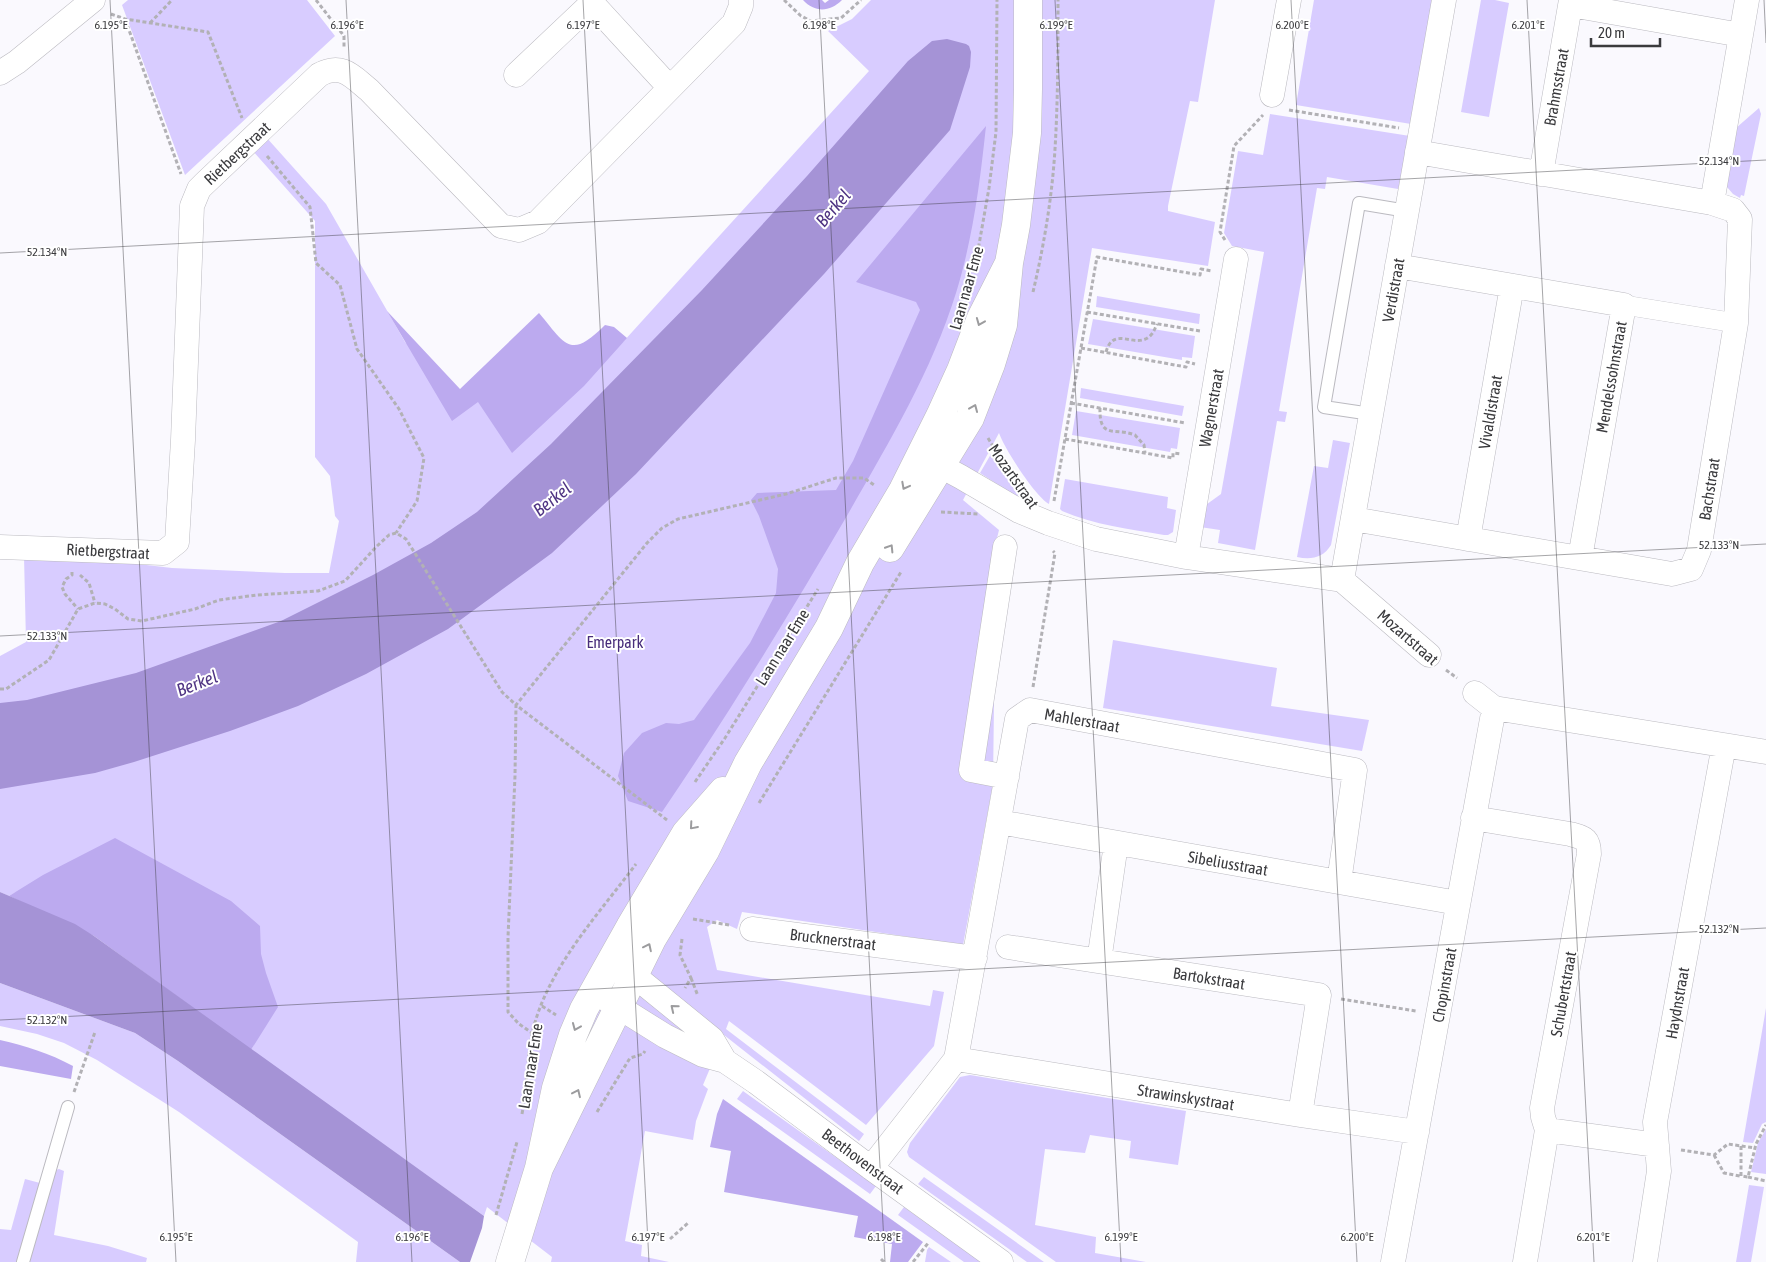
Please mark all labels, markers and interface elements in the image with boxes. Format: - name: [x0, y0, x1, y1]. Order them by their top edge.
- scale bar: [1591, 15, 1660, 47]
- text: 6.195°E: [94, 18, 128, 32]
- text: 6.196°E: [330, 18, 364, 32]
- text: 6.197°E: [566, 18, 600, 32]
- text: 6.198°E: [802, 18, 836, 32]
- text: 6.199°E: [1039, 18, 1073, 32]
- text: 6.200°E: [1275, 18, 1309, 32]
- text: 6.201°E: [1511, 18, 1545, 32]
- text: 20 m: [1598, 24, 1625, 41]
- street label: Brahmsstraat: [1540, 46, 1572, 127]
- street label: Rietbergstraat: [200, 118, 275, 189]
- text: 52.134°N: [1699, 154, 1739, 168]
- water label: Berkel: [811, 185, 855, 231]
- street label: Laan naar Eme: [945, 244, 987, 332]
- text: 52.134°N: [27, 245, 67, 259]
- street label: Verdistraat: [1379, 256, 1408, 323]
- one-way arrow: [975, 317, 986, 326]
- street label: Mendelssohnstraat: [1592, 319, 1630, 434]
- street label: Wagnerstraat: [1195, 367, 1228, 449]
- street label: Vivaldistraat: [1475, 373, 1505, 450]
- one-way arrow: [968, 405, 978, 413]
- street label: Mozartstraat: [985, 440, 1043, 512]
- street label: Bachstraat: [1695, 456, 1723, 521]
- water label: Berkel: [529, 478, 575, 520]
- one-way arrow: [901, 481, 911, 490]
- text: 52.133°N: [1699, 538, 1739, 552]
- street label: Rietbergstraat: [66, 540, 151, 563]
- one-way arrow: [884, 544, 894, 553]
- street label: Laan naar Eme: [752, 606, 812, 688]
- street label: Mozartstraat: [1374, 606, 1442, 669]
- text: 52.133°N: [27, 629, 67, 643]
- park label: Emerpark: [586, 633, 644, 652]
- water label: Berkel: [173, 666, 221, 700]
- street label: Mahlerstraat: [1043, 705, 1121, 736]
- one-way arrow: [689, 820, 698, 829]
- street label: Sibeliusstraat: [1187, 847, 1270, 879]
- text: 52.132°N: [1699, 922, 1739, 936]
- street label: Brucknerstraat: [789, 925, 878, 953]
- one-way arrow: [642, 943, 652, 952]
- street label: Chopinstraat: [1429, 946, 1460, 1024]
- street label: Schubertstraat: [1547, 950, 1579, 1038]
- street label: Bartokstraat: [1172, 963, 1247, 993]
- street label: Haydnstraat: [1662, 965, 1693, 1041]
- one-way arrow: [671, 1006, 680, 1014]
- text: 52.132°N: [27, 1013, 67, 1027]
- street label: Laan naar Eme: [514, 1022, 546, 1110]
- one-way arrow: [572, 1022, 583, 1031]
- street label: Strawinskystraat: [1136, 1080, 1236, 1115]
- one-way arrow: [571, 1089, 581, 1098]
- street label: Beethovenstraat: [819, 1125, 908, 1198]
- text: 6.195°E: [159, 1230, 193, 1244]
- text: 6.196°E: [395, 1230, 429, 1244]
- text: 6.197°E: [631, 1230, 665, 1244]
- text: 6.198°E: [867, 1230, 901, 1244]
- text: 6.199°E: [1104, 1230, 1138, 1244]
- text: 6.200°E: [1340, 1230, 1374, 1244]
- text: 6.201°E: [1576, 1230, 1610, 1244]

